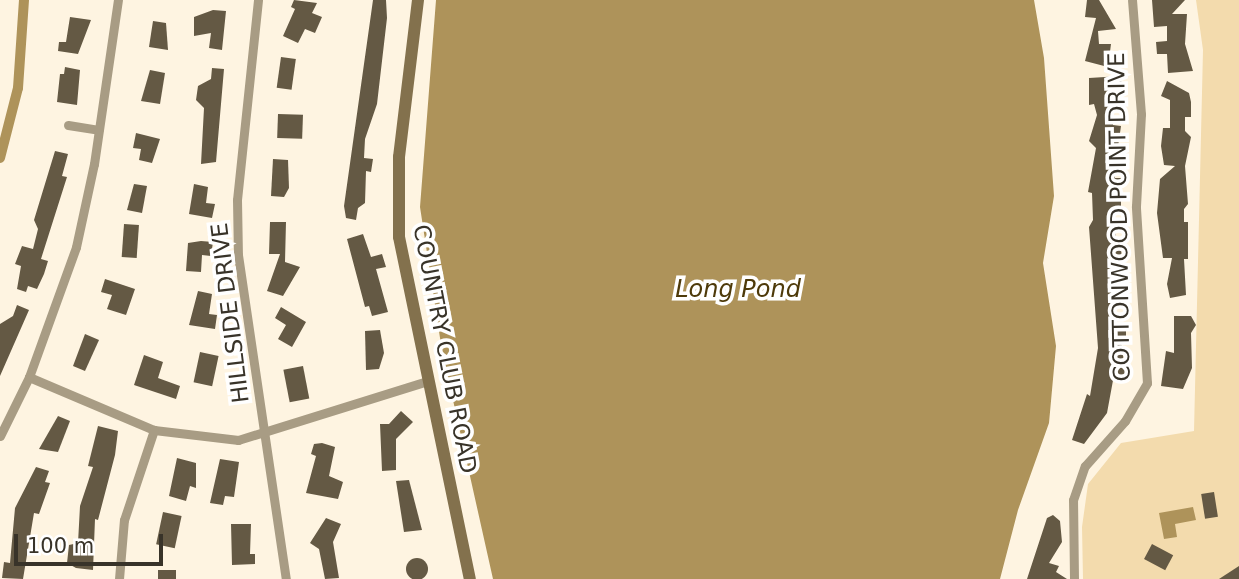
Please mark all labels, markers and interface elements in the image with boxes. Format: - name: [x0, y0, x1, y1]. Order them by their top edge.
- street label: COTTONWOOD POINT DRIVE: [1102, 52, 1136, 382]
- street label: HILLSIDE DRIVE: [205, 221, 255, 405]
- street label: COUNTRY CLUB ROAD: [407, 222, 483, 476]
- water label: Long Pond: [675, 276, 801, 304]
- scale bar: [18, 520, 166, 564]
- text: 100 m: [27, 534, 94, 558]

